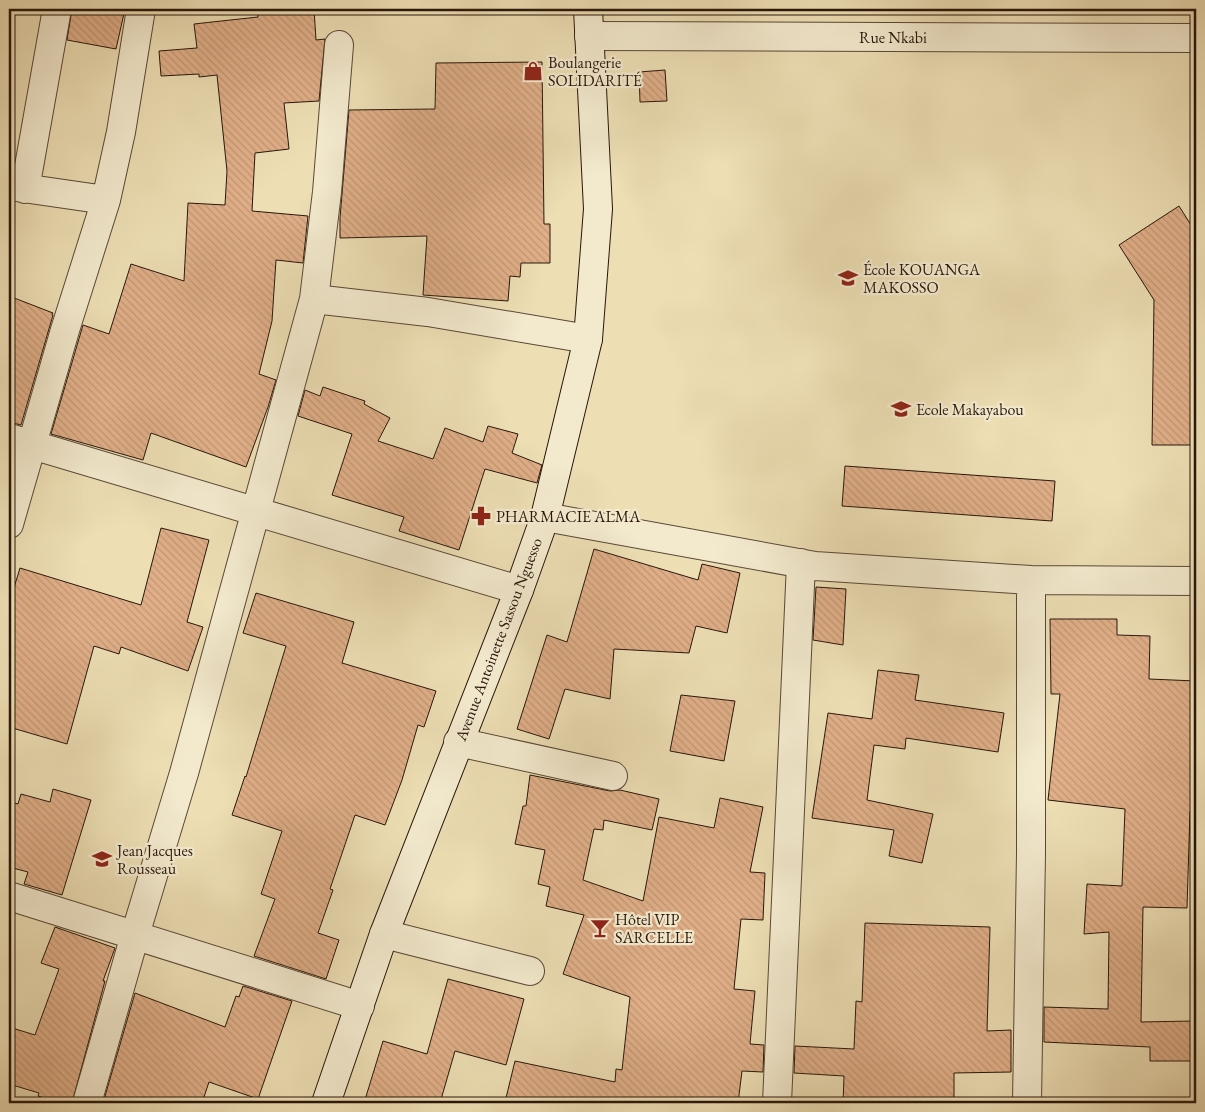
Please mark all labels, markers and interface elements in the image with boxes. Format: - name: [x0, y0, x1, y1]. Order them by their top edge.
- street label: Rue Nkabi: [859, 27, 927, 48]
- place label: Boulangerie SOLIDARITÉ: [548, 52, 642, 91]
- shop icon: Boulangerie SOLIDARITÉ: [522, 60, 544, 82]
- place label: École KOUANGA MAKOSSO: [863, 259, 981, 298]
- school or university icon: École KOUANGA MAKOSSO: [837, 267, 859, 289]
- school or university icon: Ecole Makayabou: [890, 398, 912, 420]
- place label: Ecole Makayabou: [916, 399, 1024, 420]
- pharmacy icon: PHARMACIE ALMA: [470, 505, 492, 527]
- place label: PHARMACIE ALMA: [496, 506, 641, 527]
- street label: Avenue Antoinette Sassou Nguesso: [450, 535, 547, 745]
- place label: Jean Jacques Rousseau: [115, 840, 193, 879]
- school or university icon: Jean Jacques Rousseau: [91, 848, 113, 870]
- place label: Hôtel VIP SARCELLE: [615, 909, 693, 948]
- bar icon: Hôtel VIP SARCELLE: [589, 917, 611, 939]

